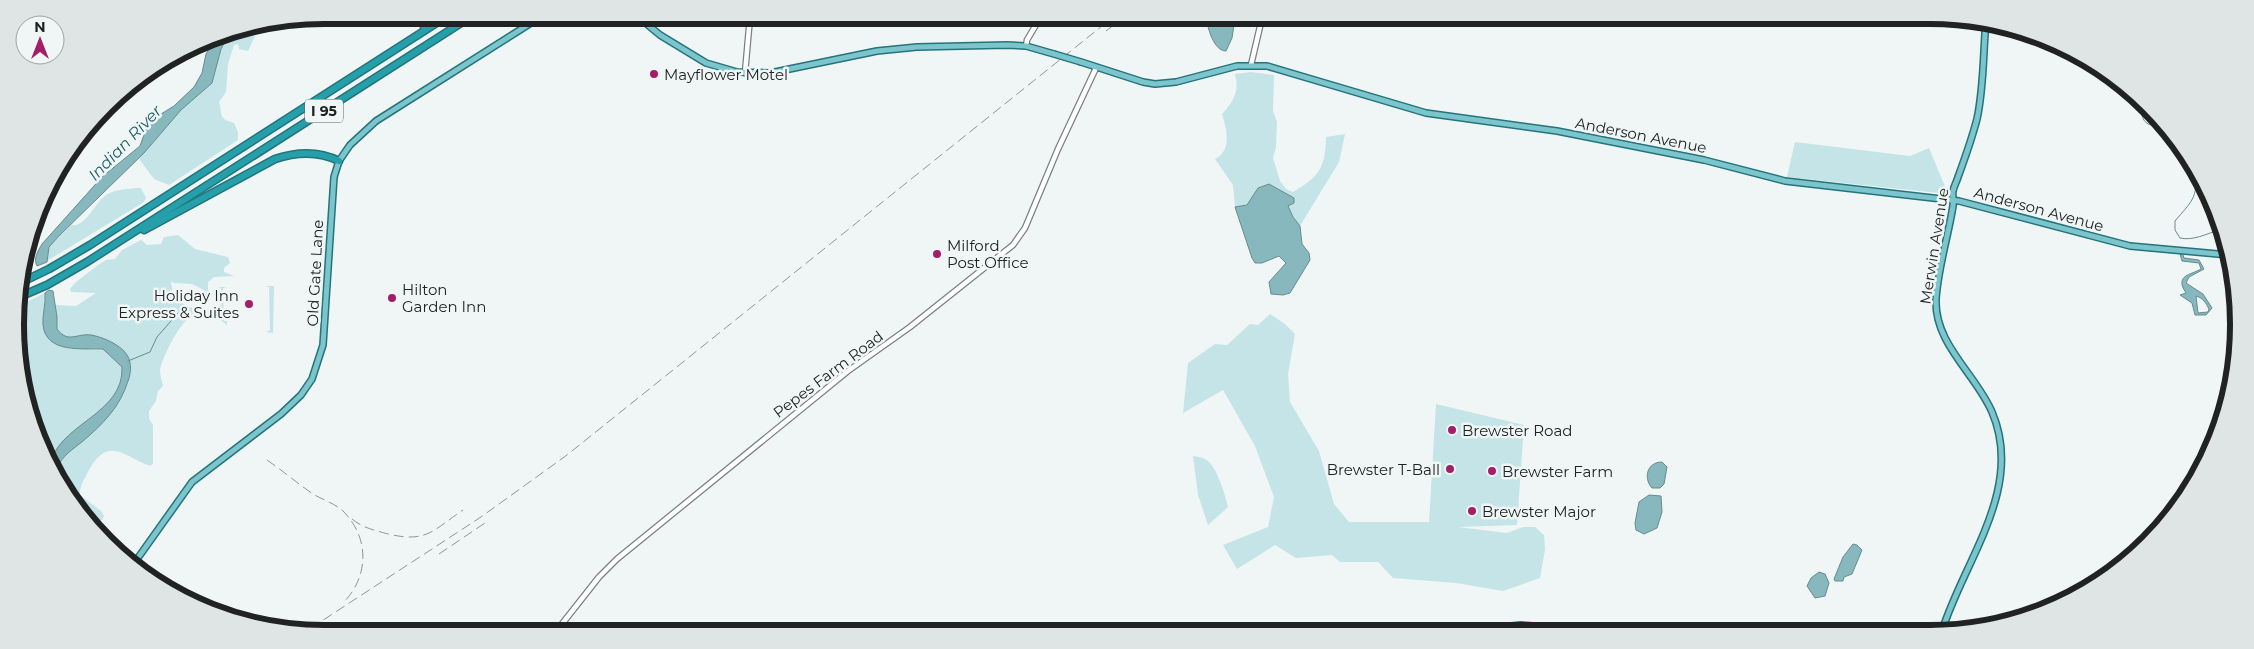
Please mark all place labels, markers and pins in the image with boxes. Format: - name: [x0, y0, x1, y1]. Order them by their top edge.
- place label: Mayflower Motel: [664, 65, 788, 84]
- marker: Mayflower Motel: [648, 68, 660, 80]
- place label: Milford Post Office: [947, 236, 1029, 272]
- marker: Milford Post Office: [931, 248, 943, 260]
- place label: Hilton Garden Inn: [402, 280, 486, 316]
- place label: Holiday Inn Express & Suites: [118, 286, 239, 322]
- marker: Hilton Garden Inn: [386, 292, 398, 304]
- marker: Holiday Inn Express & Suites: [243, 298, 255, 310]
- place label: Brewster Road: [1462, 421, 1573, 440]
- marker: Brewster Road: [1446, 424, 1458, 436]
- place label: Brewster T-Ball: [1327, 460, 1440, 479]
- place label: Brewster Farm: [1502, 462, 1613, 481]
- marker: Brewster T-Ball: [1444, 463, 1456, 475]
- marker: Brewster Farm: [1486, 465, 1498, 477]
- place label: Brewster Major: [1482, 502, 1596, 521]
- marker: Brewster Major: [1466, 505, 1478, 517]

